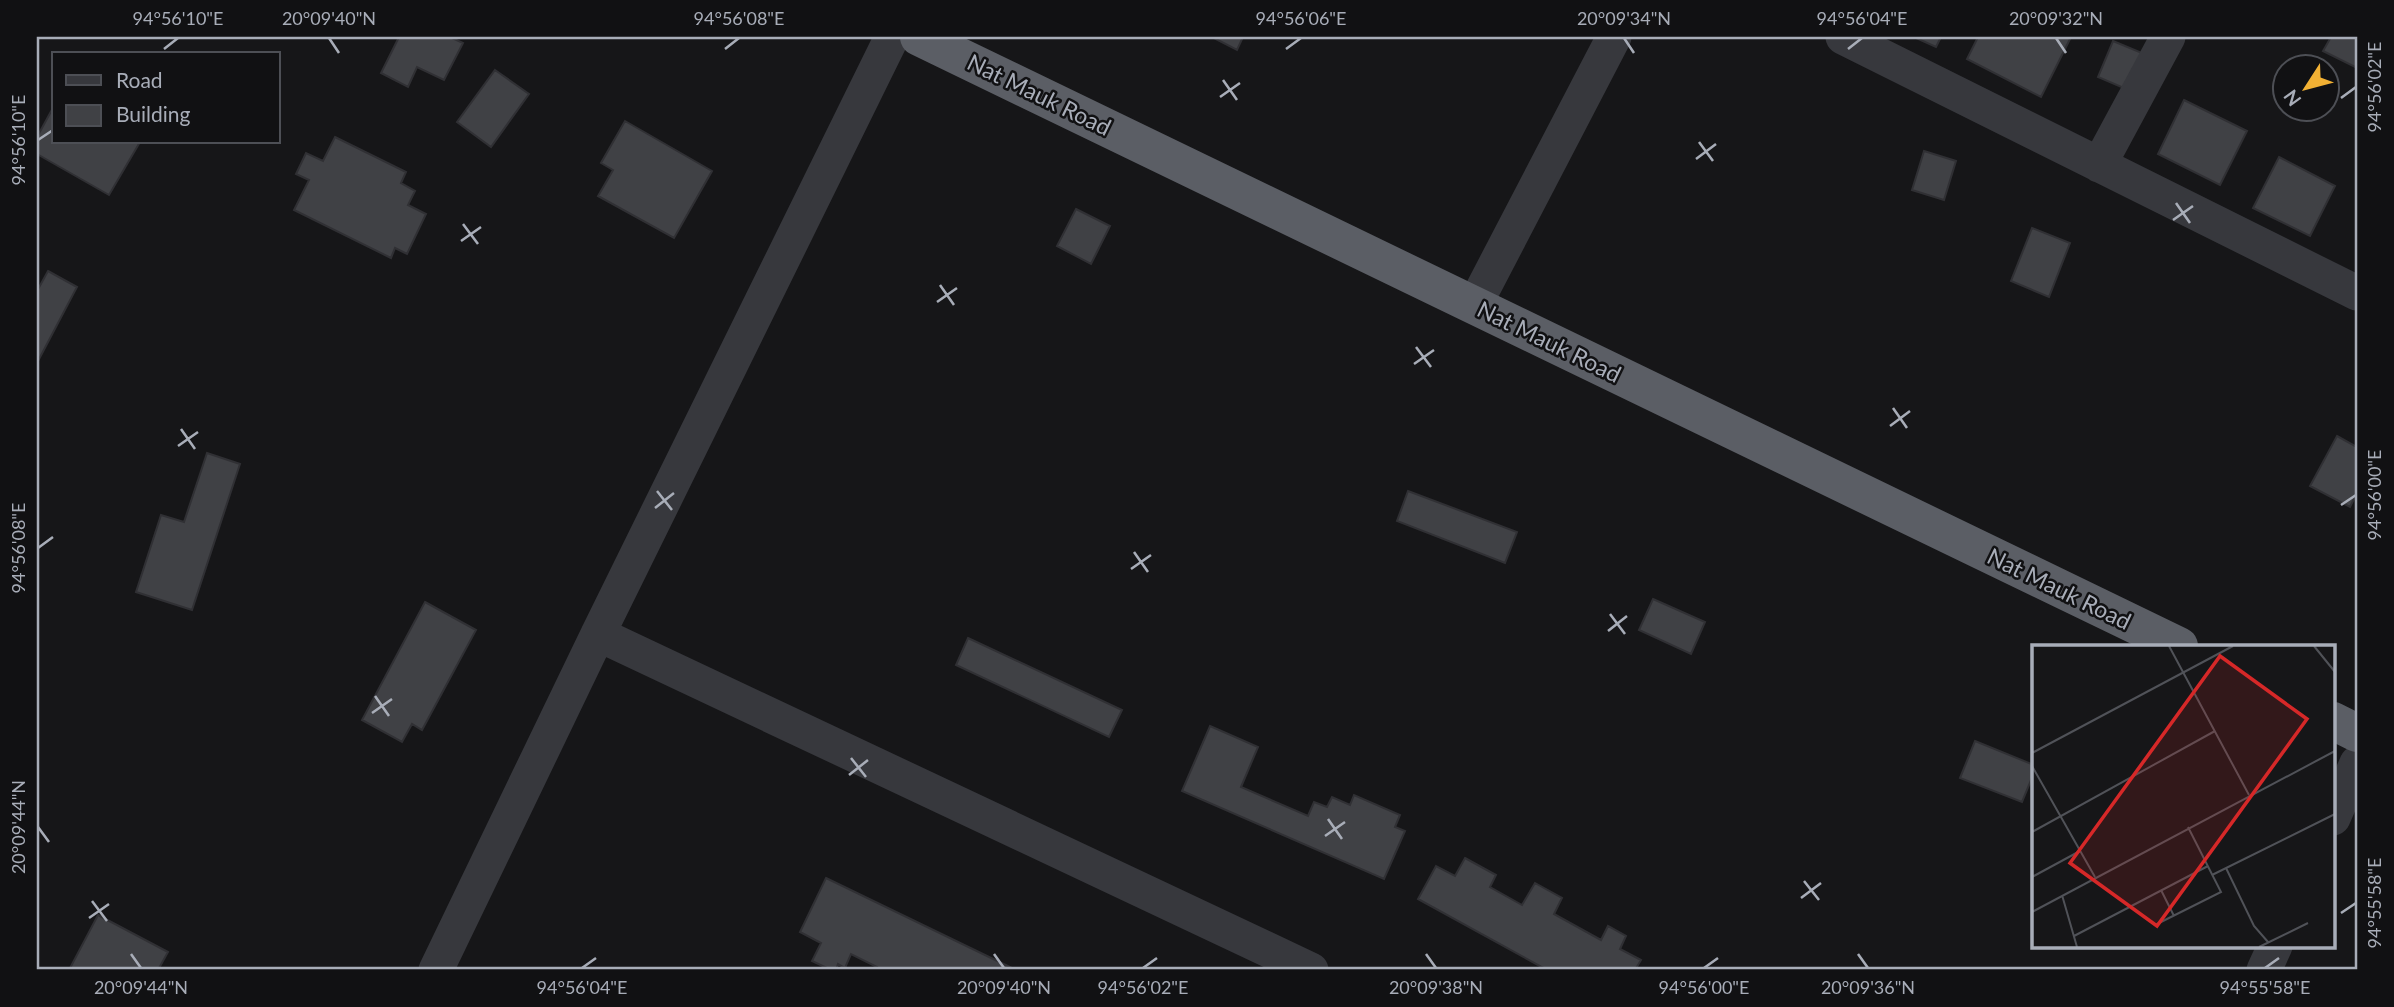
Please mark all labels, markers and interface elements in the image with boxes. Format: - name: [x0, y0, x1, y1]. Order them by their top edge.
- text: 94°56'10"E: [133, 7, 223, 29]
- text: 20°09'40"N: [282, 7, 376, 29]
- text: 94°56'08"E: [694, 7, 784, 29]
- text: 94°56'06"E: [1256, 7, 1346, 29]
- text: 20°09'34"N: [1577, 7, 1671, 29]
- text: 94°56'04"E: [1817, 7, 1907, 29]
- text: 20°09'32"N: [2009, 7, 2103, 29]
- text: 94°56'02"E: [2363, 42, 2385, 132]
- street label: Nat Mauk Road: [963, 47, 1116, 141]
- legend: [52, 52, 280, 144]
- north arrow: [2272, 52, 2342, 122]
- text: Road: [116, 67, 163, 92]
- text: N: [2278, 86, 2305, 111]
- text: 94°56'10"E: [7, 95, 29, 185]
- text: Building: [116, 101, 191, 126]
- street label: Nat Mauk Road: [1473, 294, 1626, 388]
- text: 94°56'00"E: [2363, 450, 2385, 540]
- text: 94°56'08"E: [7, 503, 29, 593]
- street label: Nat Mauk Road: [1983, 541, 2136, 635]
- inset map: [2032, 645, 2334, 948]
- text: 20°09'44"N: [7, 780, 29, 874]
- text: 94°55'58"E: [2363, 858, 2385, 948]
- text: 20°09'44"N: [94, 976, 188, 998]
- text: 94°56'04"E: [537, 976, 627, 998]
- text: 20°09'40"N: [957, 976, 1051, 998]
- text: 94°56'02"E: [1098, 976, 1188, 998]
- text: 20°09'38"N: [1389, 976, 1483, 998]
- text: 94°56'00"E: [1659, 976, 1749, 998]
- text: 20°09'36"N: [1821, 976, 1915, 998]
- text: 94°55'58"E: [2220, 976, 2310, 998]

